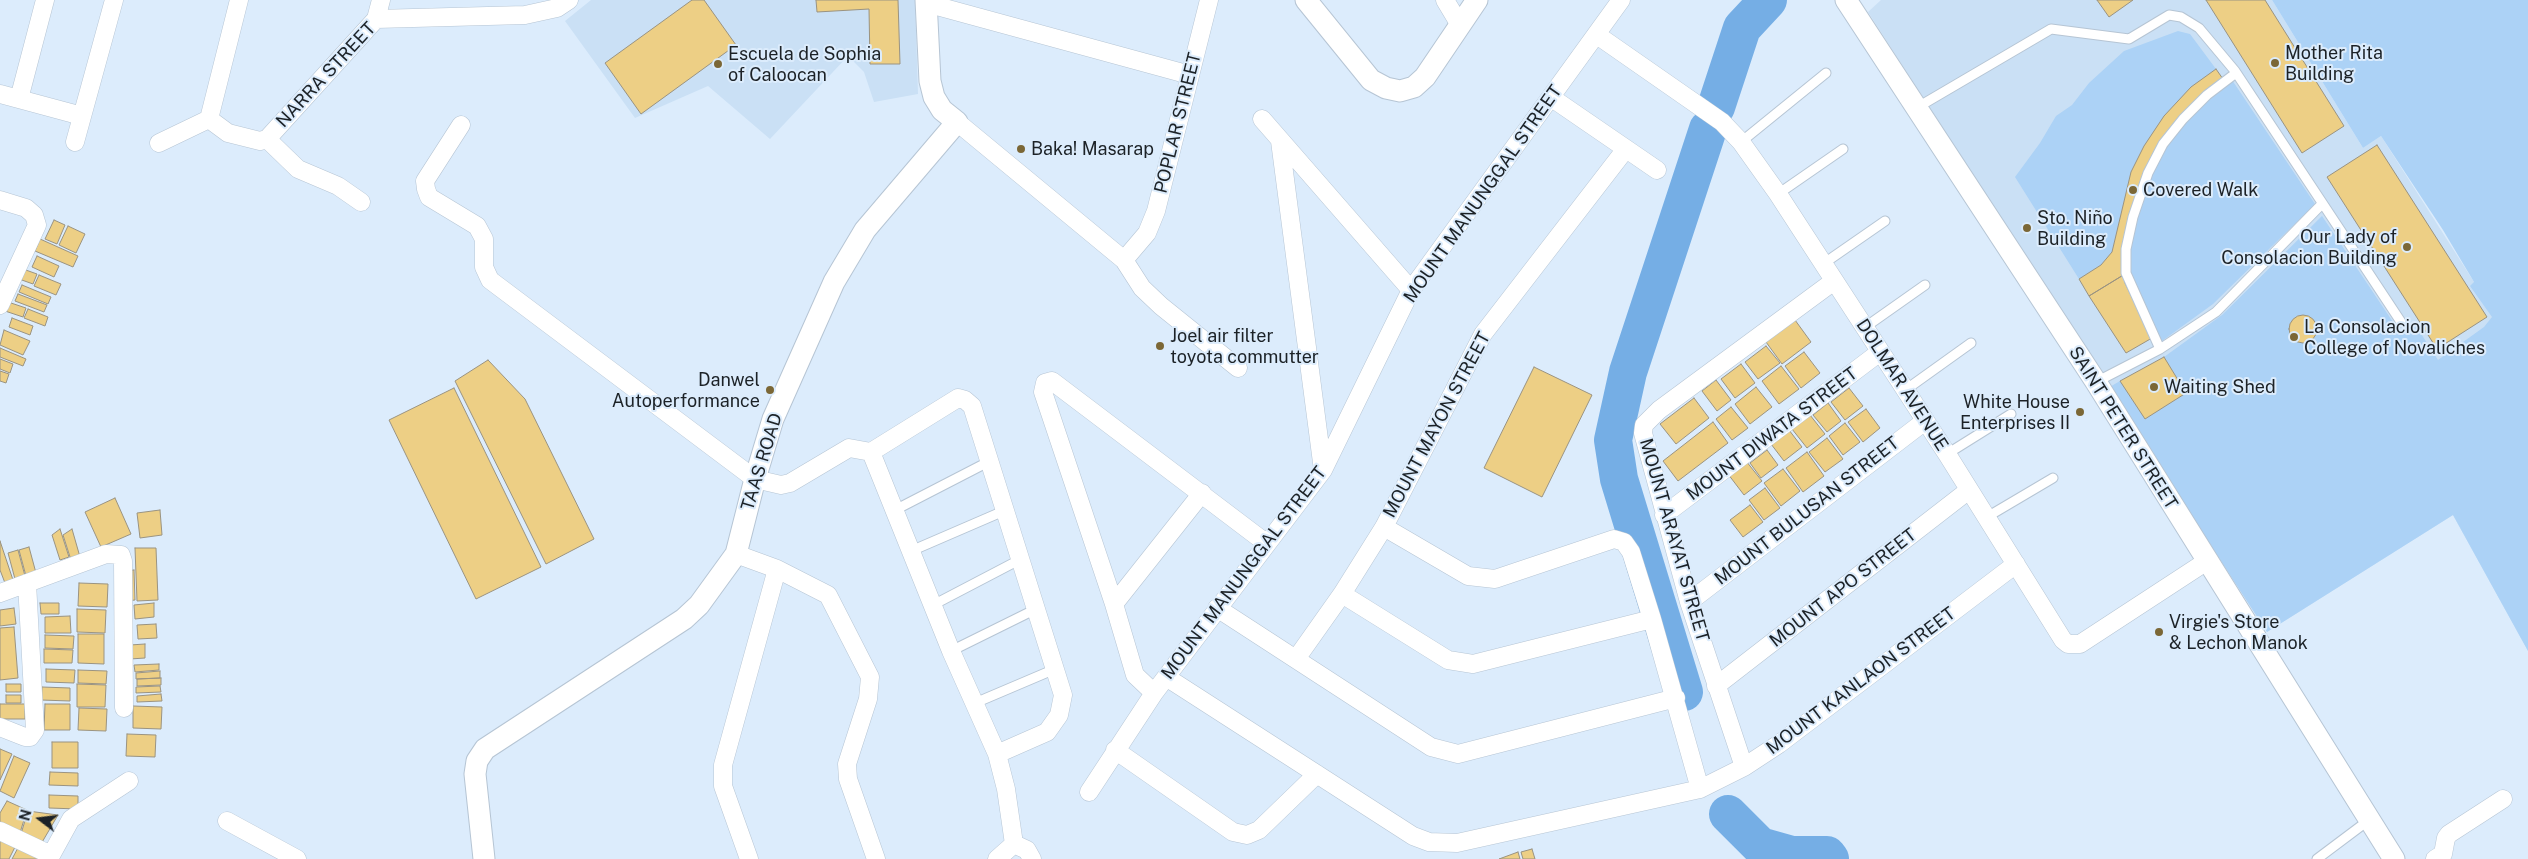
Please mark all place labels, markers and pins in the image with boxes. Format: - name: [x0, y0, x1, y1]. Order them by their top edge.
- place label: Mother Rita Building: [2285, 42, 2383, 84]
- place label: Escuela de Sophia of Caloocan: [728, 43, 881, 86]
- marker: Mother Rita Building: [2269, 57, 2281, 69]
- marker: Escuela de Sophia of Caloocan: [712, 58, 724, 70]
- place label: Baka! Masarap: [1031, 138, 1154, 160]
- marker: Baka! Masarap: [1015, 143, 1027, 155]
- place label: Covered Walk: [2143, 179, 2258, 201]
- marker: Covered Walk: [2127, 184, 2139, 196]
- place label: Sto. Niño Building: [2037, 207, 2113, 250]
- marker: Sto. Niño Building: [2021, 222, 2033, 234]
- place label: Our Lady of Consolacion Building: [2221, 226, 2397, 268]
- marker: Our Lady of Consolacion Building: [2401, 241, 2413, 253]
- place label: La Consolacion College of Novaliches: [2304, 316, 2485, 358]
- place label: Joel air filter toyota commutter: [1170, 325, 1319, 368]
- marker: La Consolacion College of Novaliches: [2288, 331, 2300, 343]
- marker: Joel air filter toyota commutter: [1154, 340, 1166, 352]
- place label: Danwel Autoperformance: [612, 369, 760, 412]
- place label: Waiting Shed: [2164, 376, 2276, 398]
- marker: Waiting Shed: [2148, 381, 2160, 393]
- marker: Danwel Autoperformance: [764, 384, 776, 396]
- place label: White House Enterprises II: [1960, 391, 2070, 434]
- marker: White House Enterprises II: [2074, 406, 2086, 418]
- place label: Virgie's Store & Lechon Manok: [2169, 611, 2308, 654]
- marker: Virgie's Store & Lechon Manok: [2153, 626, 2165, 638]

